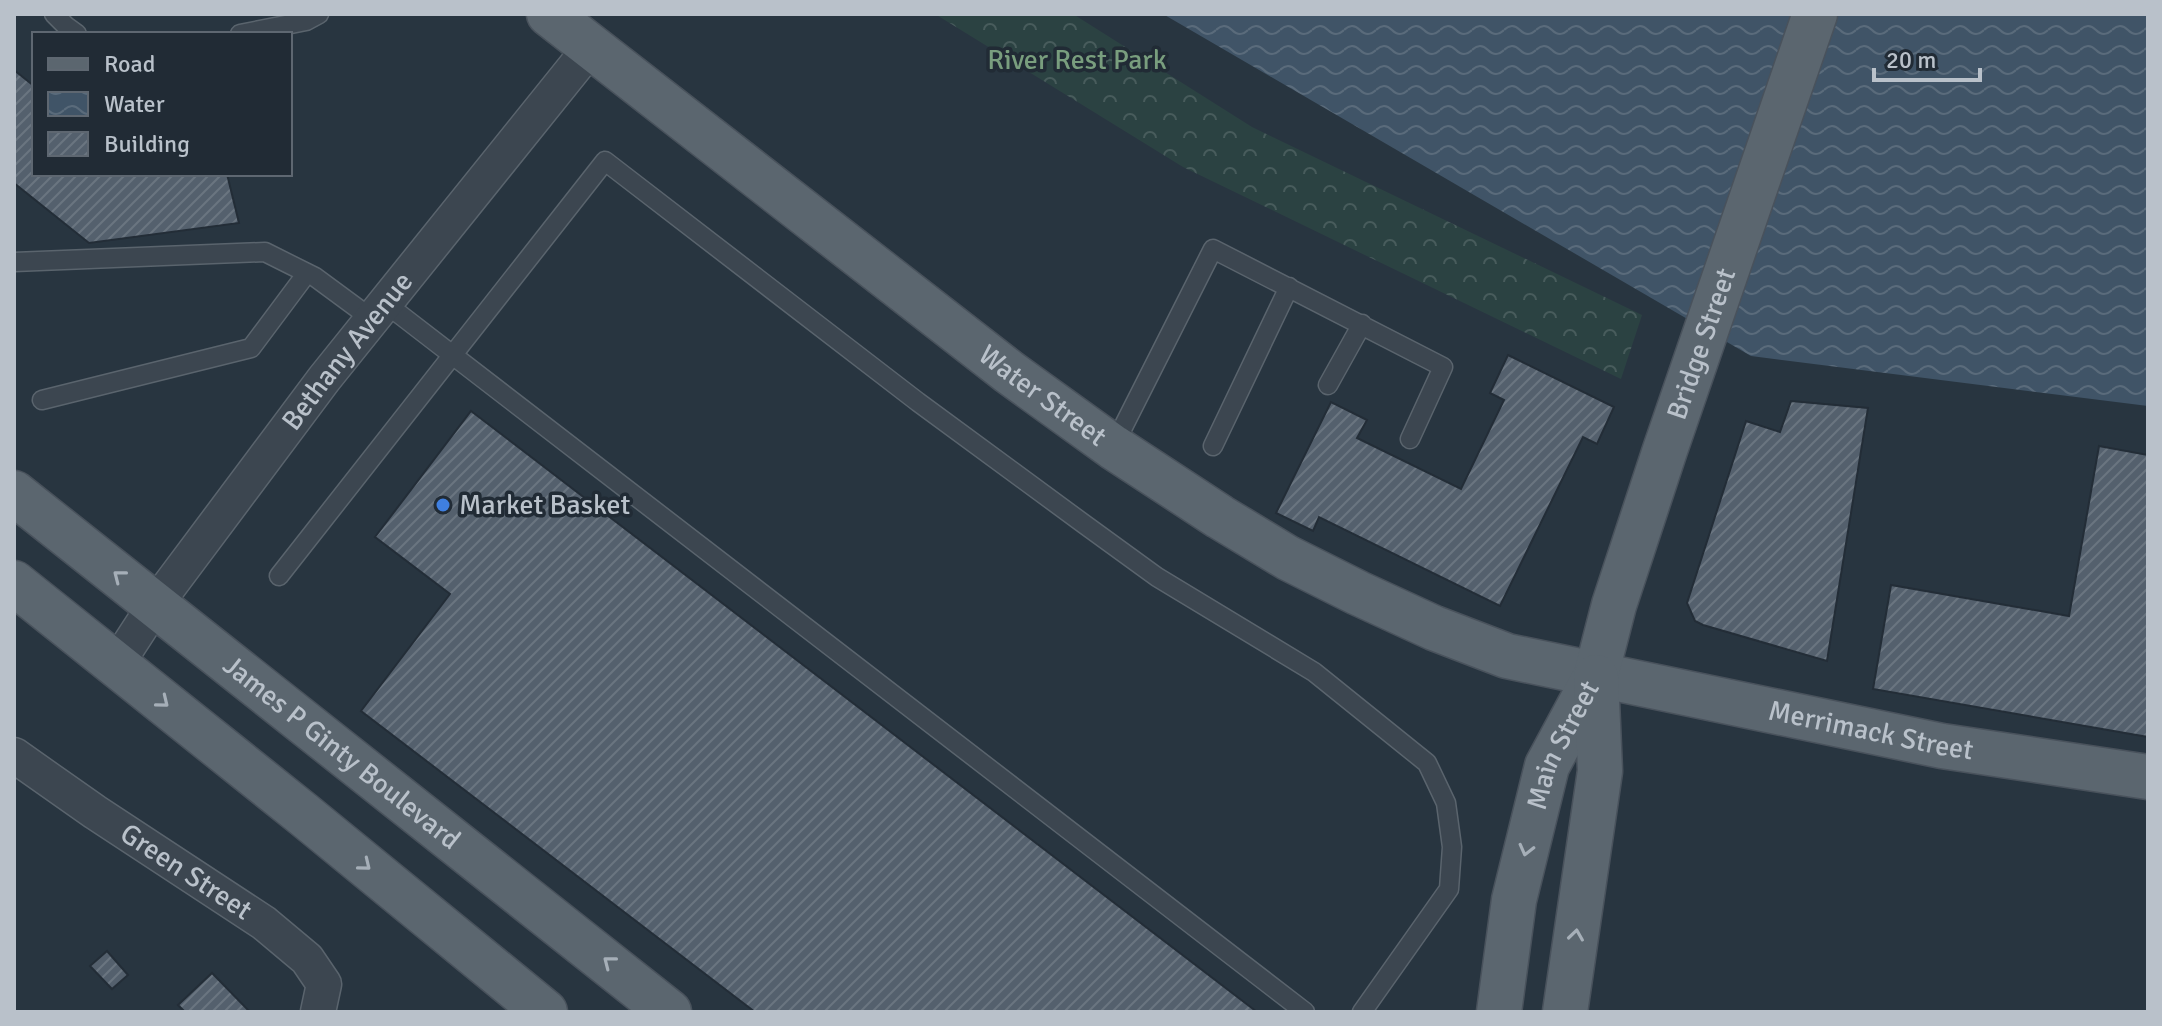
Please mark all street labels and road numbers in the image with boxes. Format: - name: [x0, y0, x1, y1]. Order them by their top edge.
- street label: Bridge Street: [1660, 264, 1743, 424]
- street label: Bethany Avenue: [275, 265, 420, 437]
- street label: Water Street: [972, 338, 1113, 454]
- street label: James P Ginty Boulevard: [216, 648, 467, 857]
- street label: Main Street: [1520, 675, 1607, 813]
- street label: Merrimack Street: [1765, 694, 1976, 768]
- street label: Green Street: [114, 816, 258, 927]

